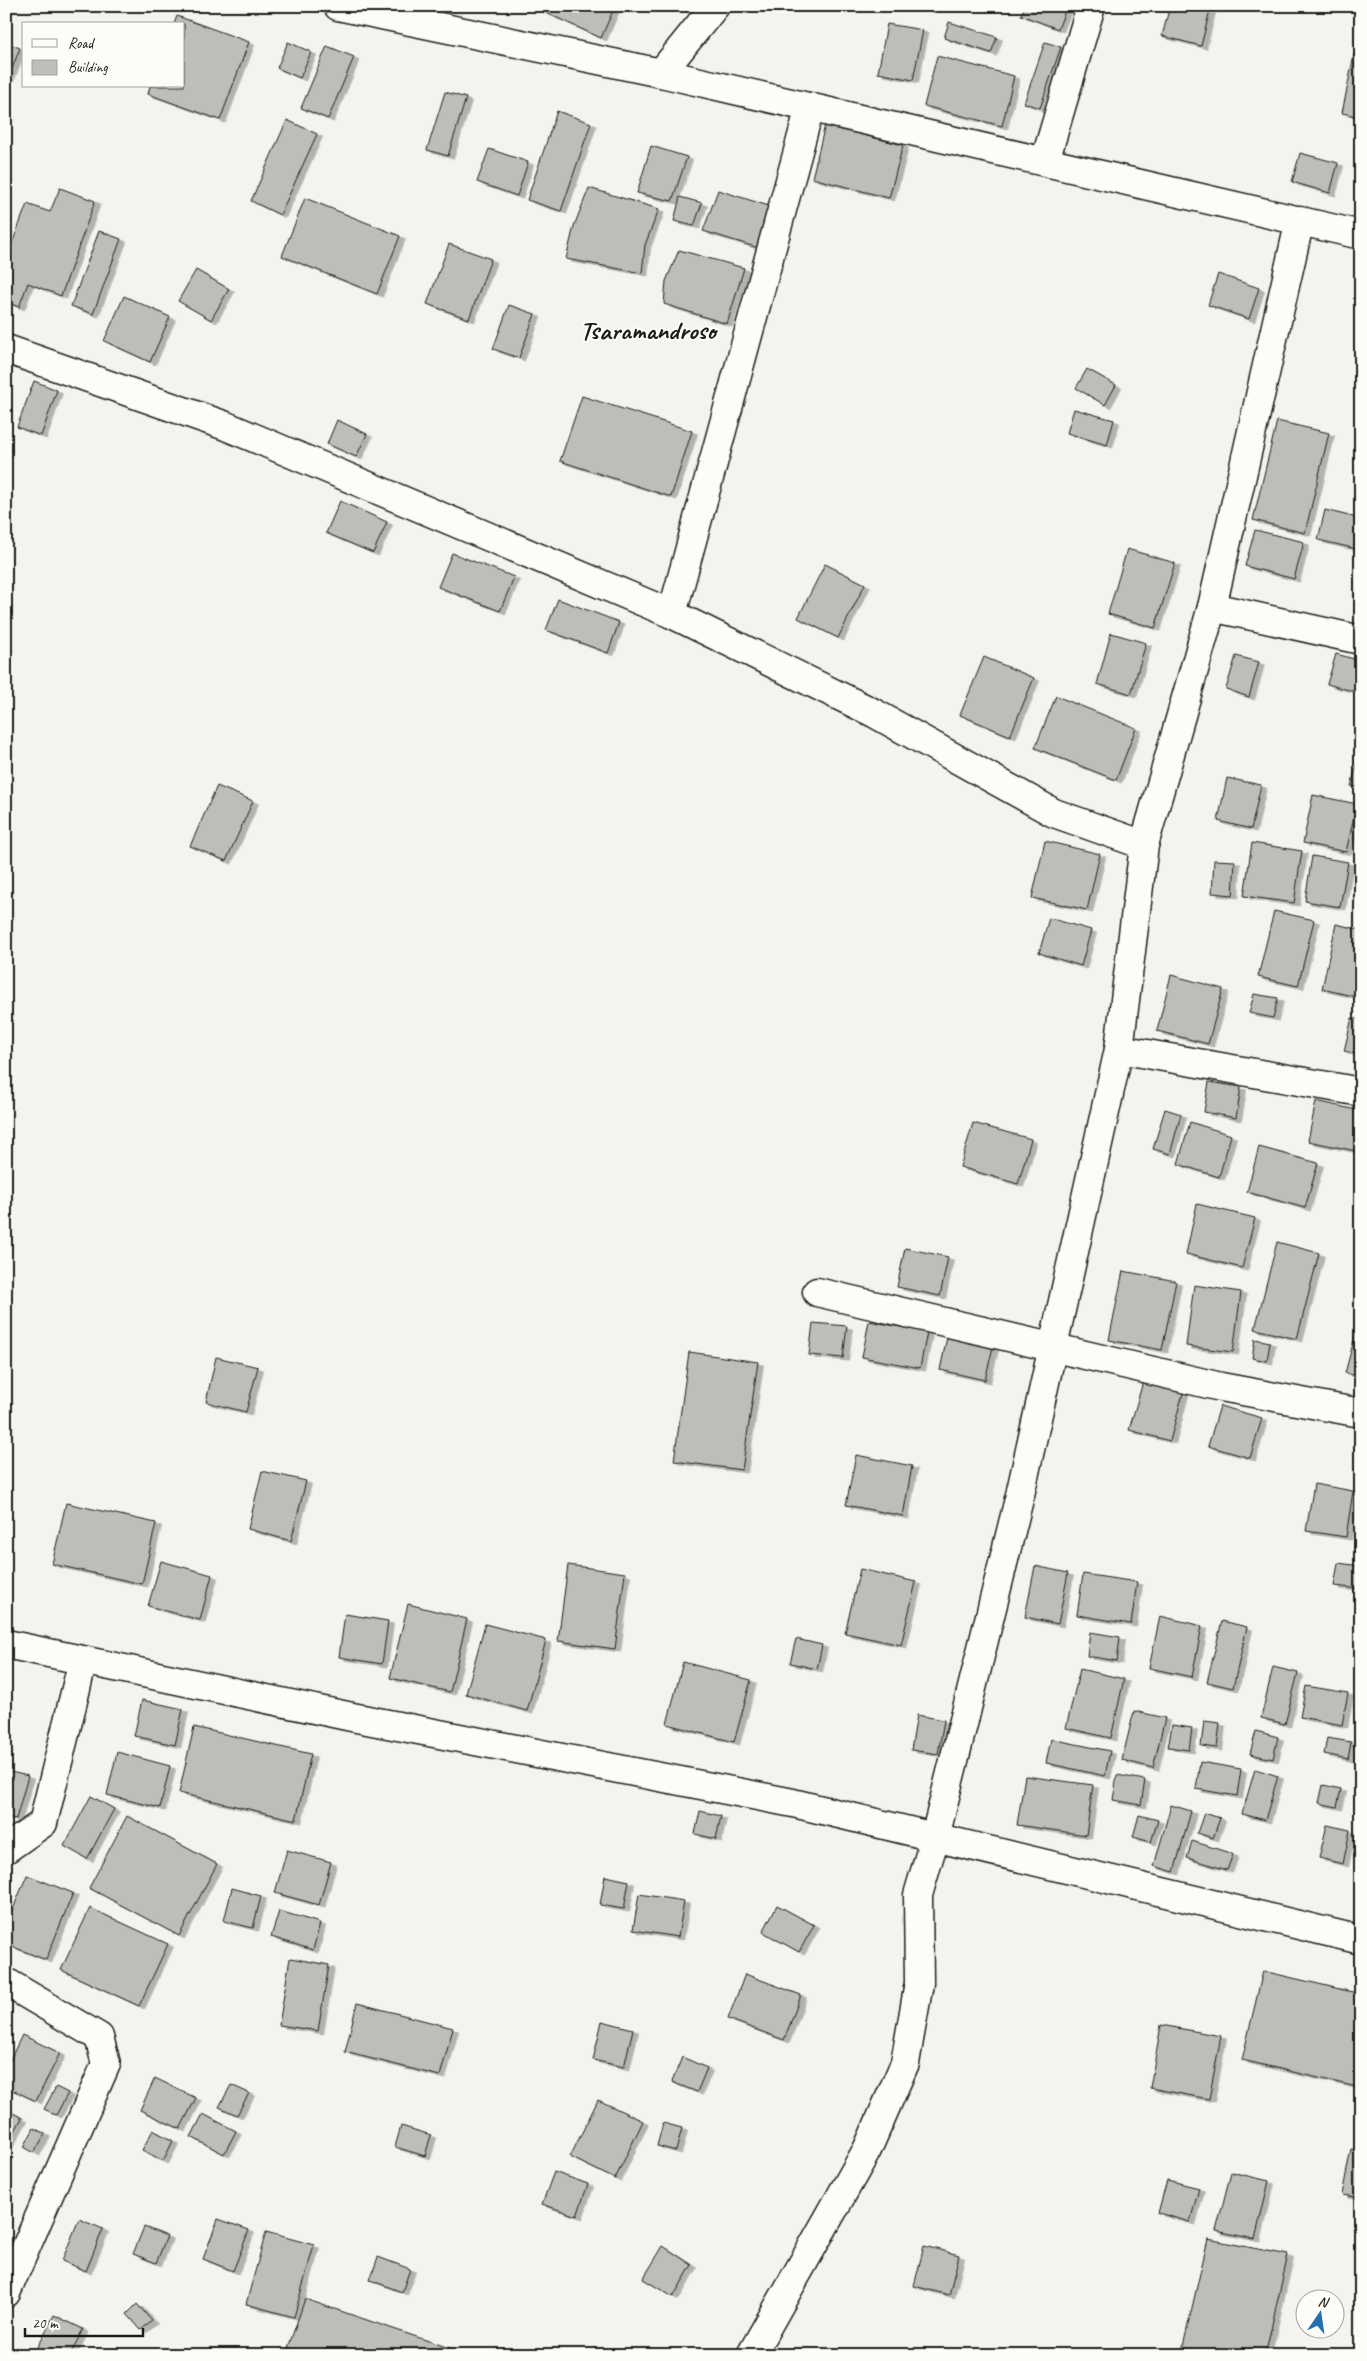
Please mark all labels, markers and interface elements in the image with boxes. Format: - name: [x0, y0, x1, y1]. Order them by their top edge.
- legend: [22, 22, 185, 88]
- text: Road: [68, 34, 95, 53]
- text: Building: [68, 58, 108, 77]
- district label: Tsaramandroso: [580, 314, 719, 347]
- north arrow: [1294, 2288, 1344, 2338]
- text: N: [1317, 2293, 1331, 2312]
- scale bar: [25, 2306, 142, 2338]
- text: 20 m: [32, 2314, 59, 2333]

